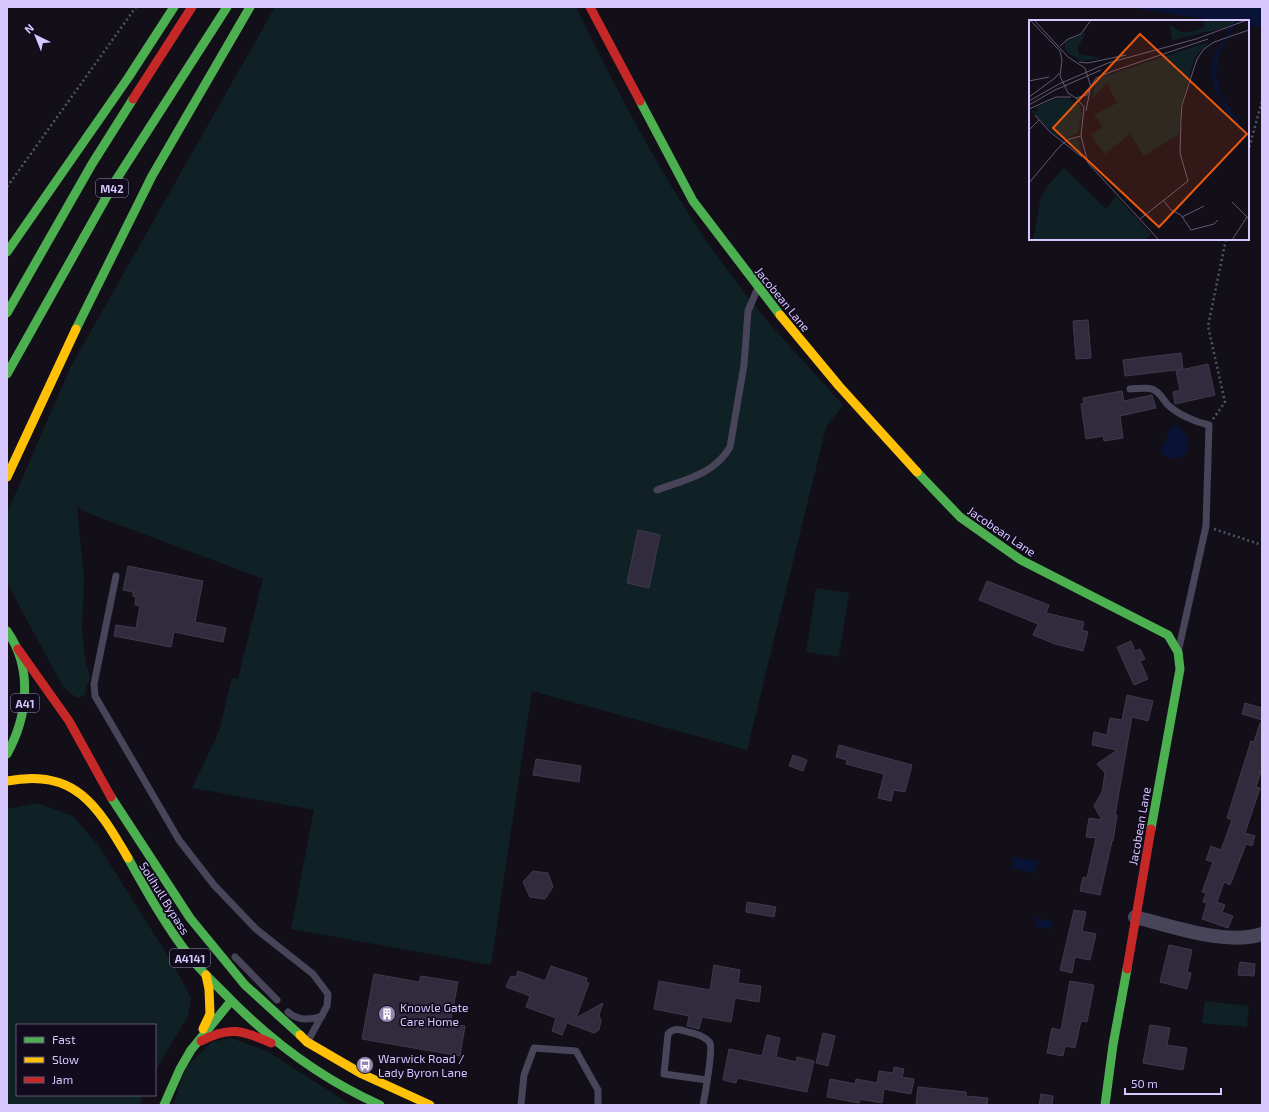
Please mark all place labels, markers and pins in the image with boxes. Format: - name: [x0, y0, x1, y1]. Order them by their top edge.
- place label: Knowle Gate Care Home: [400, 1000, 469, 1028]
- building icon: Knowle Gate Care Home: [377, 1004, 397, 1024]
- place label: Warwick Road / Lady Byron Lane: [378, 1051, 467, 1079]
- bus stop icon: Warwick Road / Lady Byron Lane: [355, 1055, 375, 1075]

